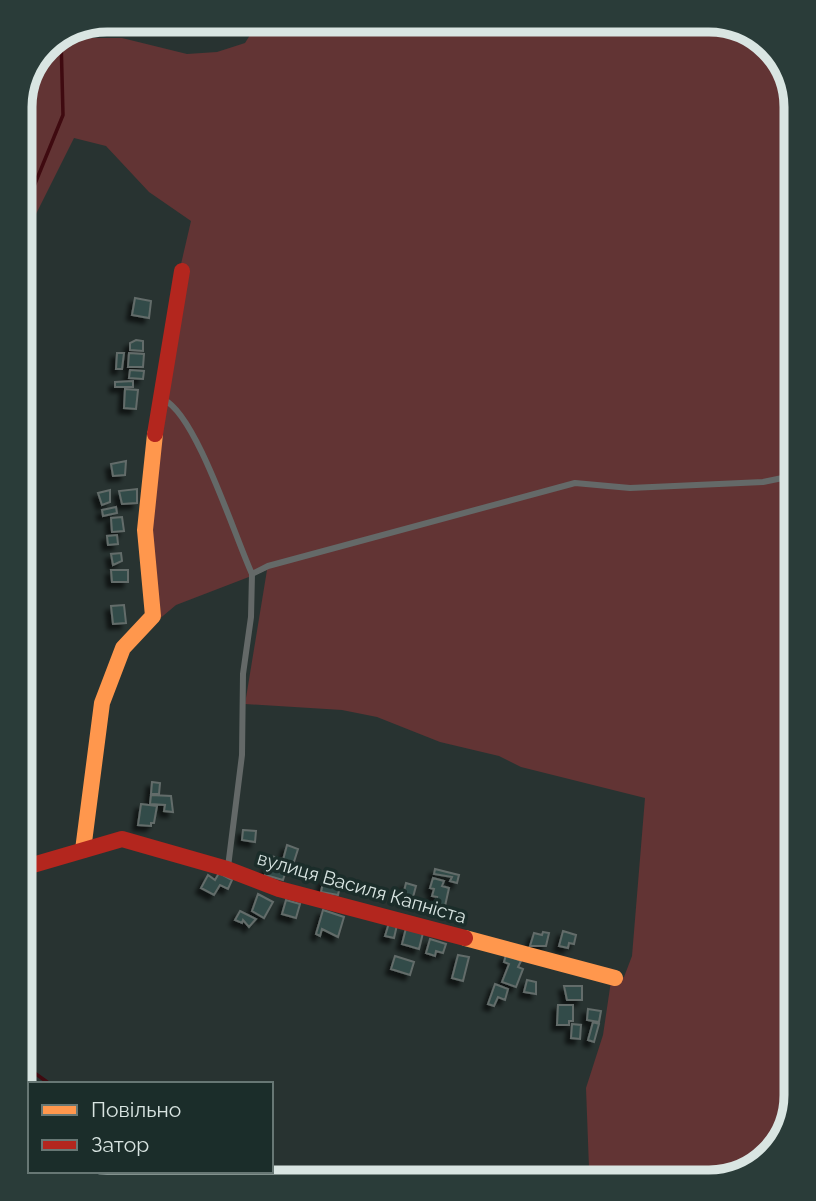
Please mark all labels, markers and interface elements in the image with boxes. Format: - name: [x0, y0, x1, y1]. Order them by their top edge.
- street label: вулиця Василя Капніста: [255, 847, 469, 927]
- legend: [28, 1082, 273, 1173]
- text: Повільно: [91, 1097, 181, 1122]
- text: Затор: [91, 1132, 149, 1157]

